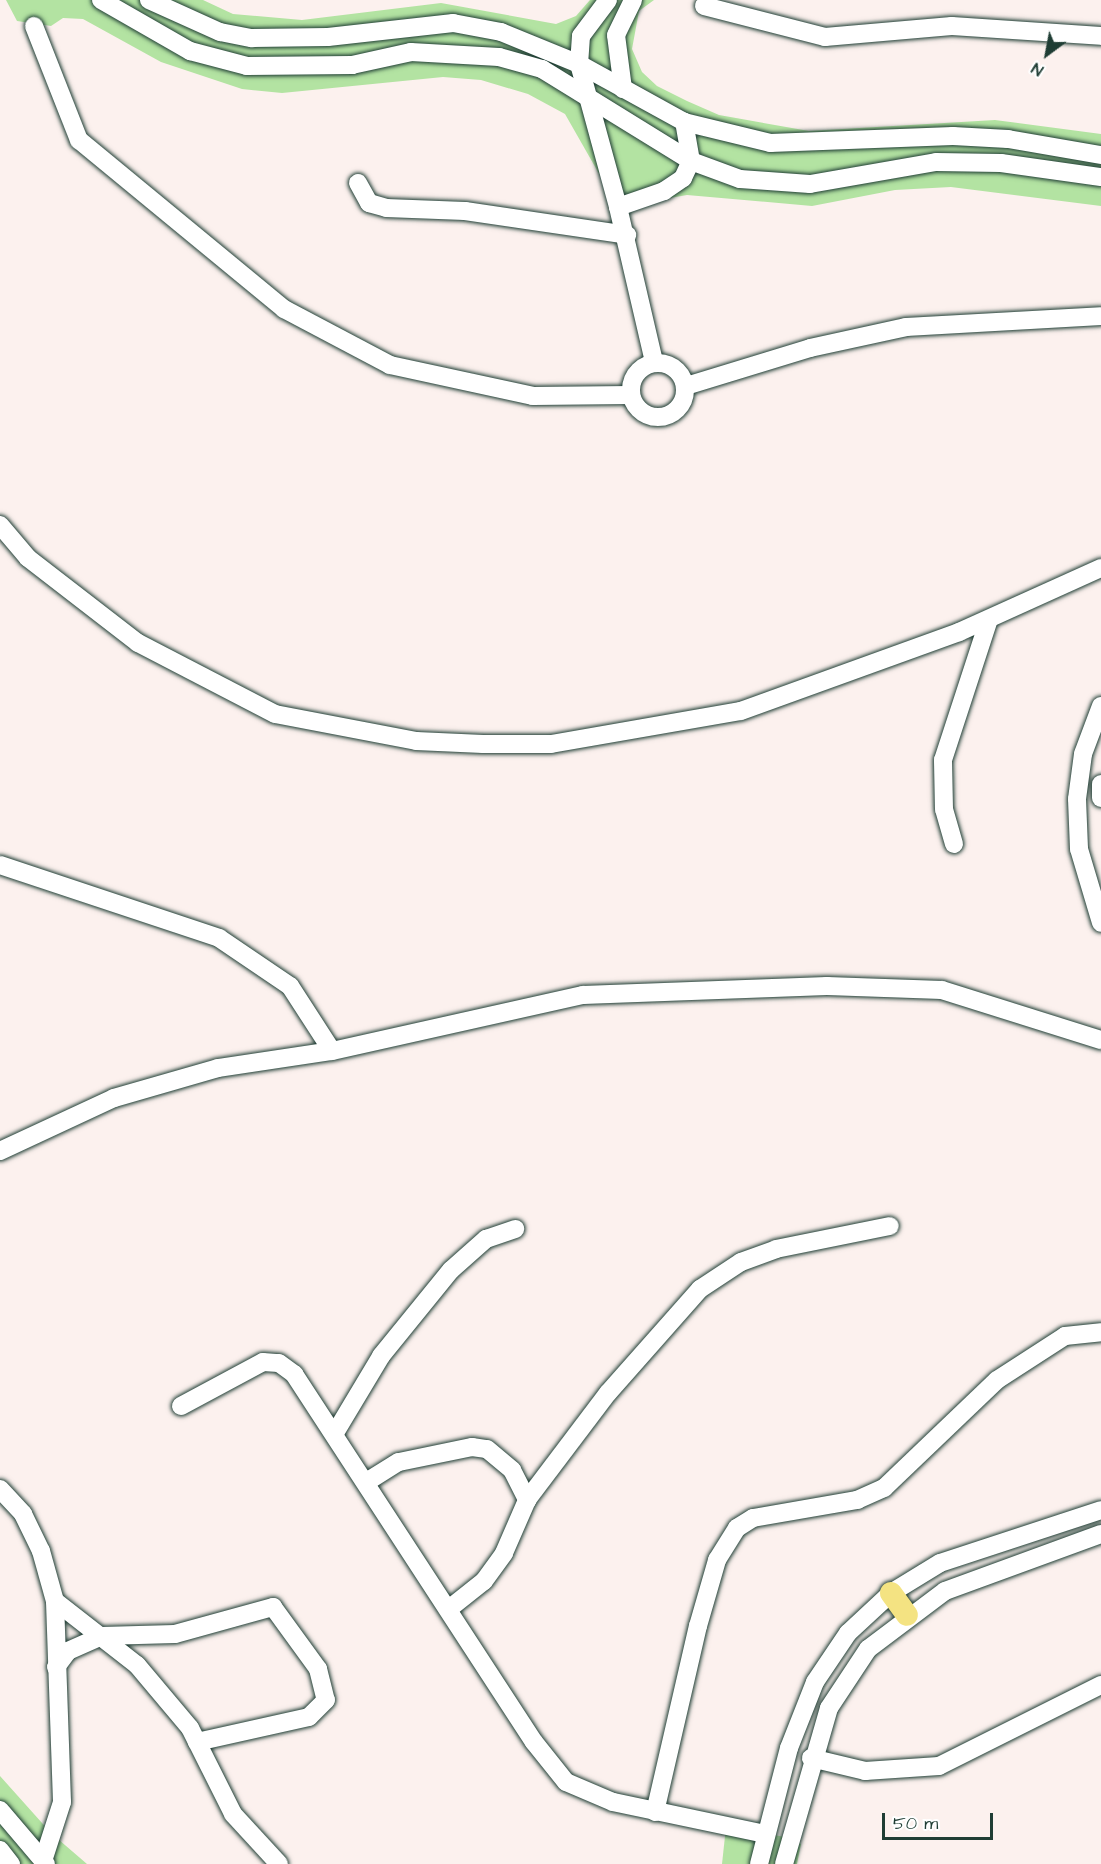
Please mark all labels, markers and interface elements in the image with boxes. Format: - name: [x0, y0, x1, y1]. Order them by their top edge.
- north arrow: [1017, 24, 1077, 84]
- text: N: [1027, 57, 1048, 81]
- scale bar: [885, 1801, 996, 1839]
- text: 50 m: [893, 1811, 938, 1836]

